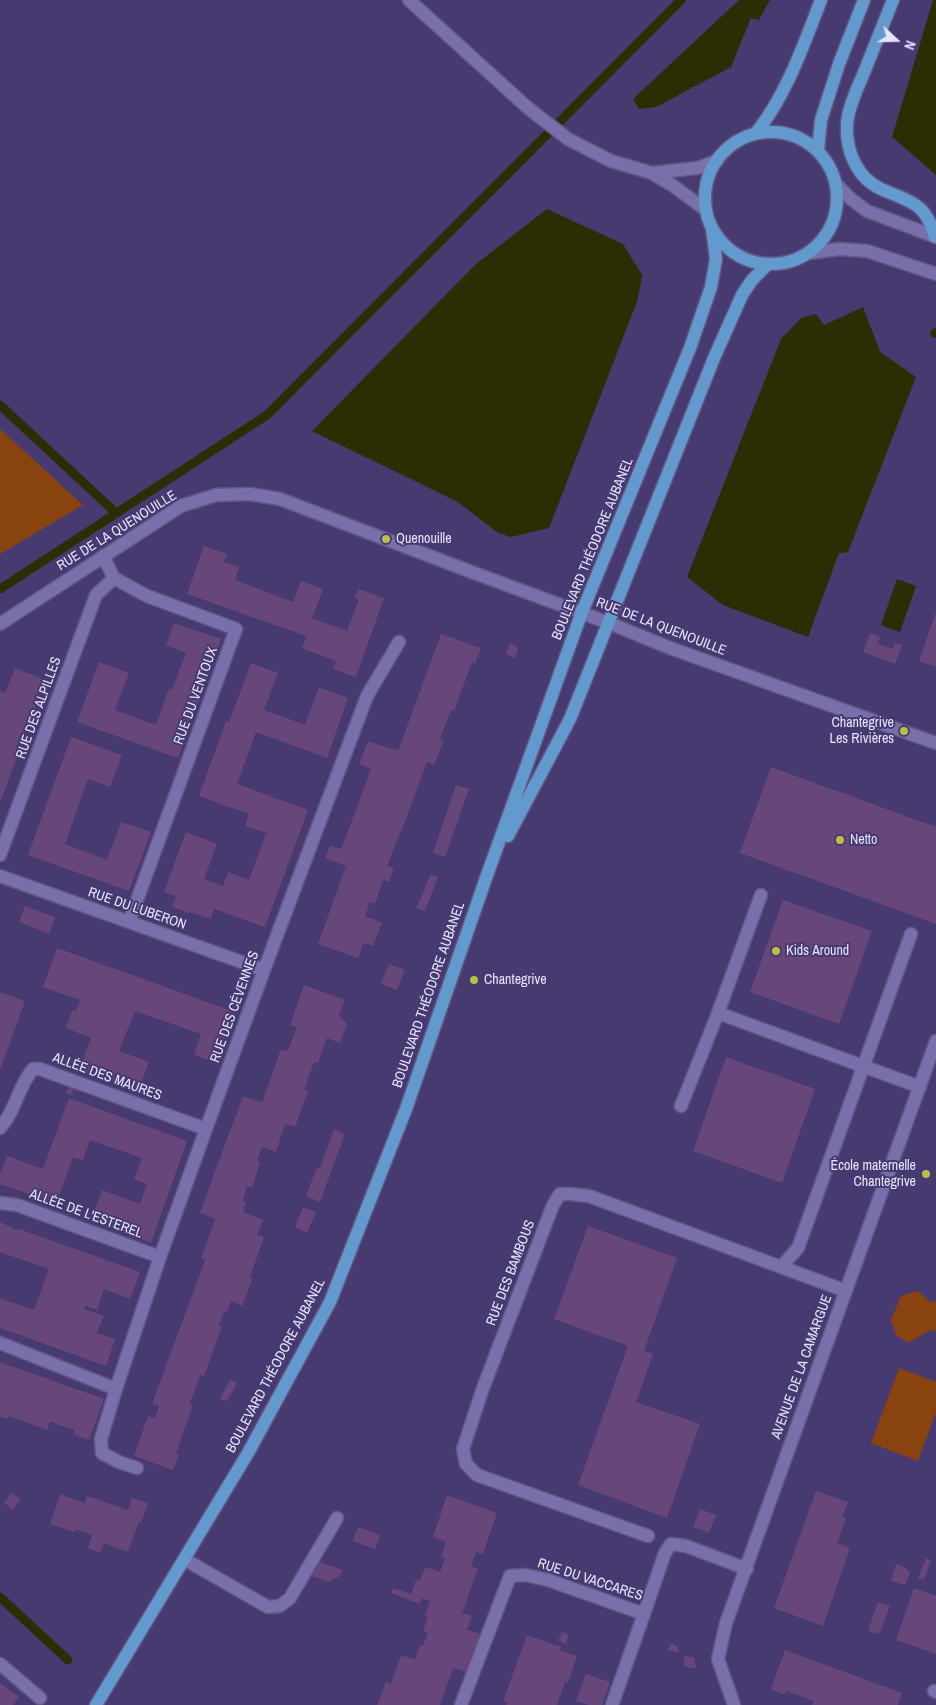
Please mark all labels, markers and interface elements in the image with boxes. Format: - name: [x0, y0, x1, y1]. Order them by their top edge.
- north arrow: [871, 15, 921, 65]
- text: N: [900, 38, 920, 52]
- street label: BOULEVARD THÉODORE AUBANEL: [549, 455, 637, 643]
- street label: RUE DE LA QUENOUILLE: [54, 487, 180, 575]
- place label: Quenouille: [396, 531, 452, 547]
- marker: Quenouille: [380, 533, 392, 545]
- street label: RUE DE LA QUENOUILLE: [594, 594, 728, 660]
- street label: RUE DU VENTOUX: [171, 645, 221, 747]
- street label: RUE DES ALPILLES: [13, 655, 65, 761]
- place label: Chantegrive Les Rivières: [830, 715, 894, 748]
- marker: Chantegrive Les Rivières: [898, 725, 910, 737]
- place label: Netto: [850, 832, 877, 848]
- marker: Netto: [834, 834, 846, 846]
- street label: RUE DU LUBERON: [86, 884, 188, 934]
- street label: BOULEVARD THÉODORE AUBANEL: [389, 900, 469, 1090]
- place label: Kids Around: [786, 943, 849, 959]
- marker: Kids Around: [770, 945, 782, 957]
- street label: RUE DES CÉVENNES: [207, 949, 263, 1065]
- place label: Chantegrive: [484, 972, 547, 988]
- marker: Chantegrive: [468, 974, 480, 986]
- street label: ALLÉE DES MAURES: [50, 1049, 164, 1105]
- place label: École maternelle Chantegrive: [831, 1158, 916, 1190]
- marker: École maternelle Chantegrive: [920, 1168, 932, 1180]
- street label: ALLÉE DE L'ESTEREL: [27, 1186, 145, 1242]
- street label: RUE DES BAMBOUS: [483, 1218, 539, 1328]
- street label: BOULEVARD THÉODORE AUBANEL: [223, 1276, 329, 1456]
- street label: AVENUE DE LA CAMARGUE: [768, 1293, 836, 1441]
- street label: RUE DU VACCARES: [535, 1555, 645, 1605]

